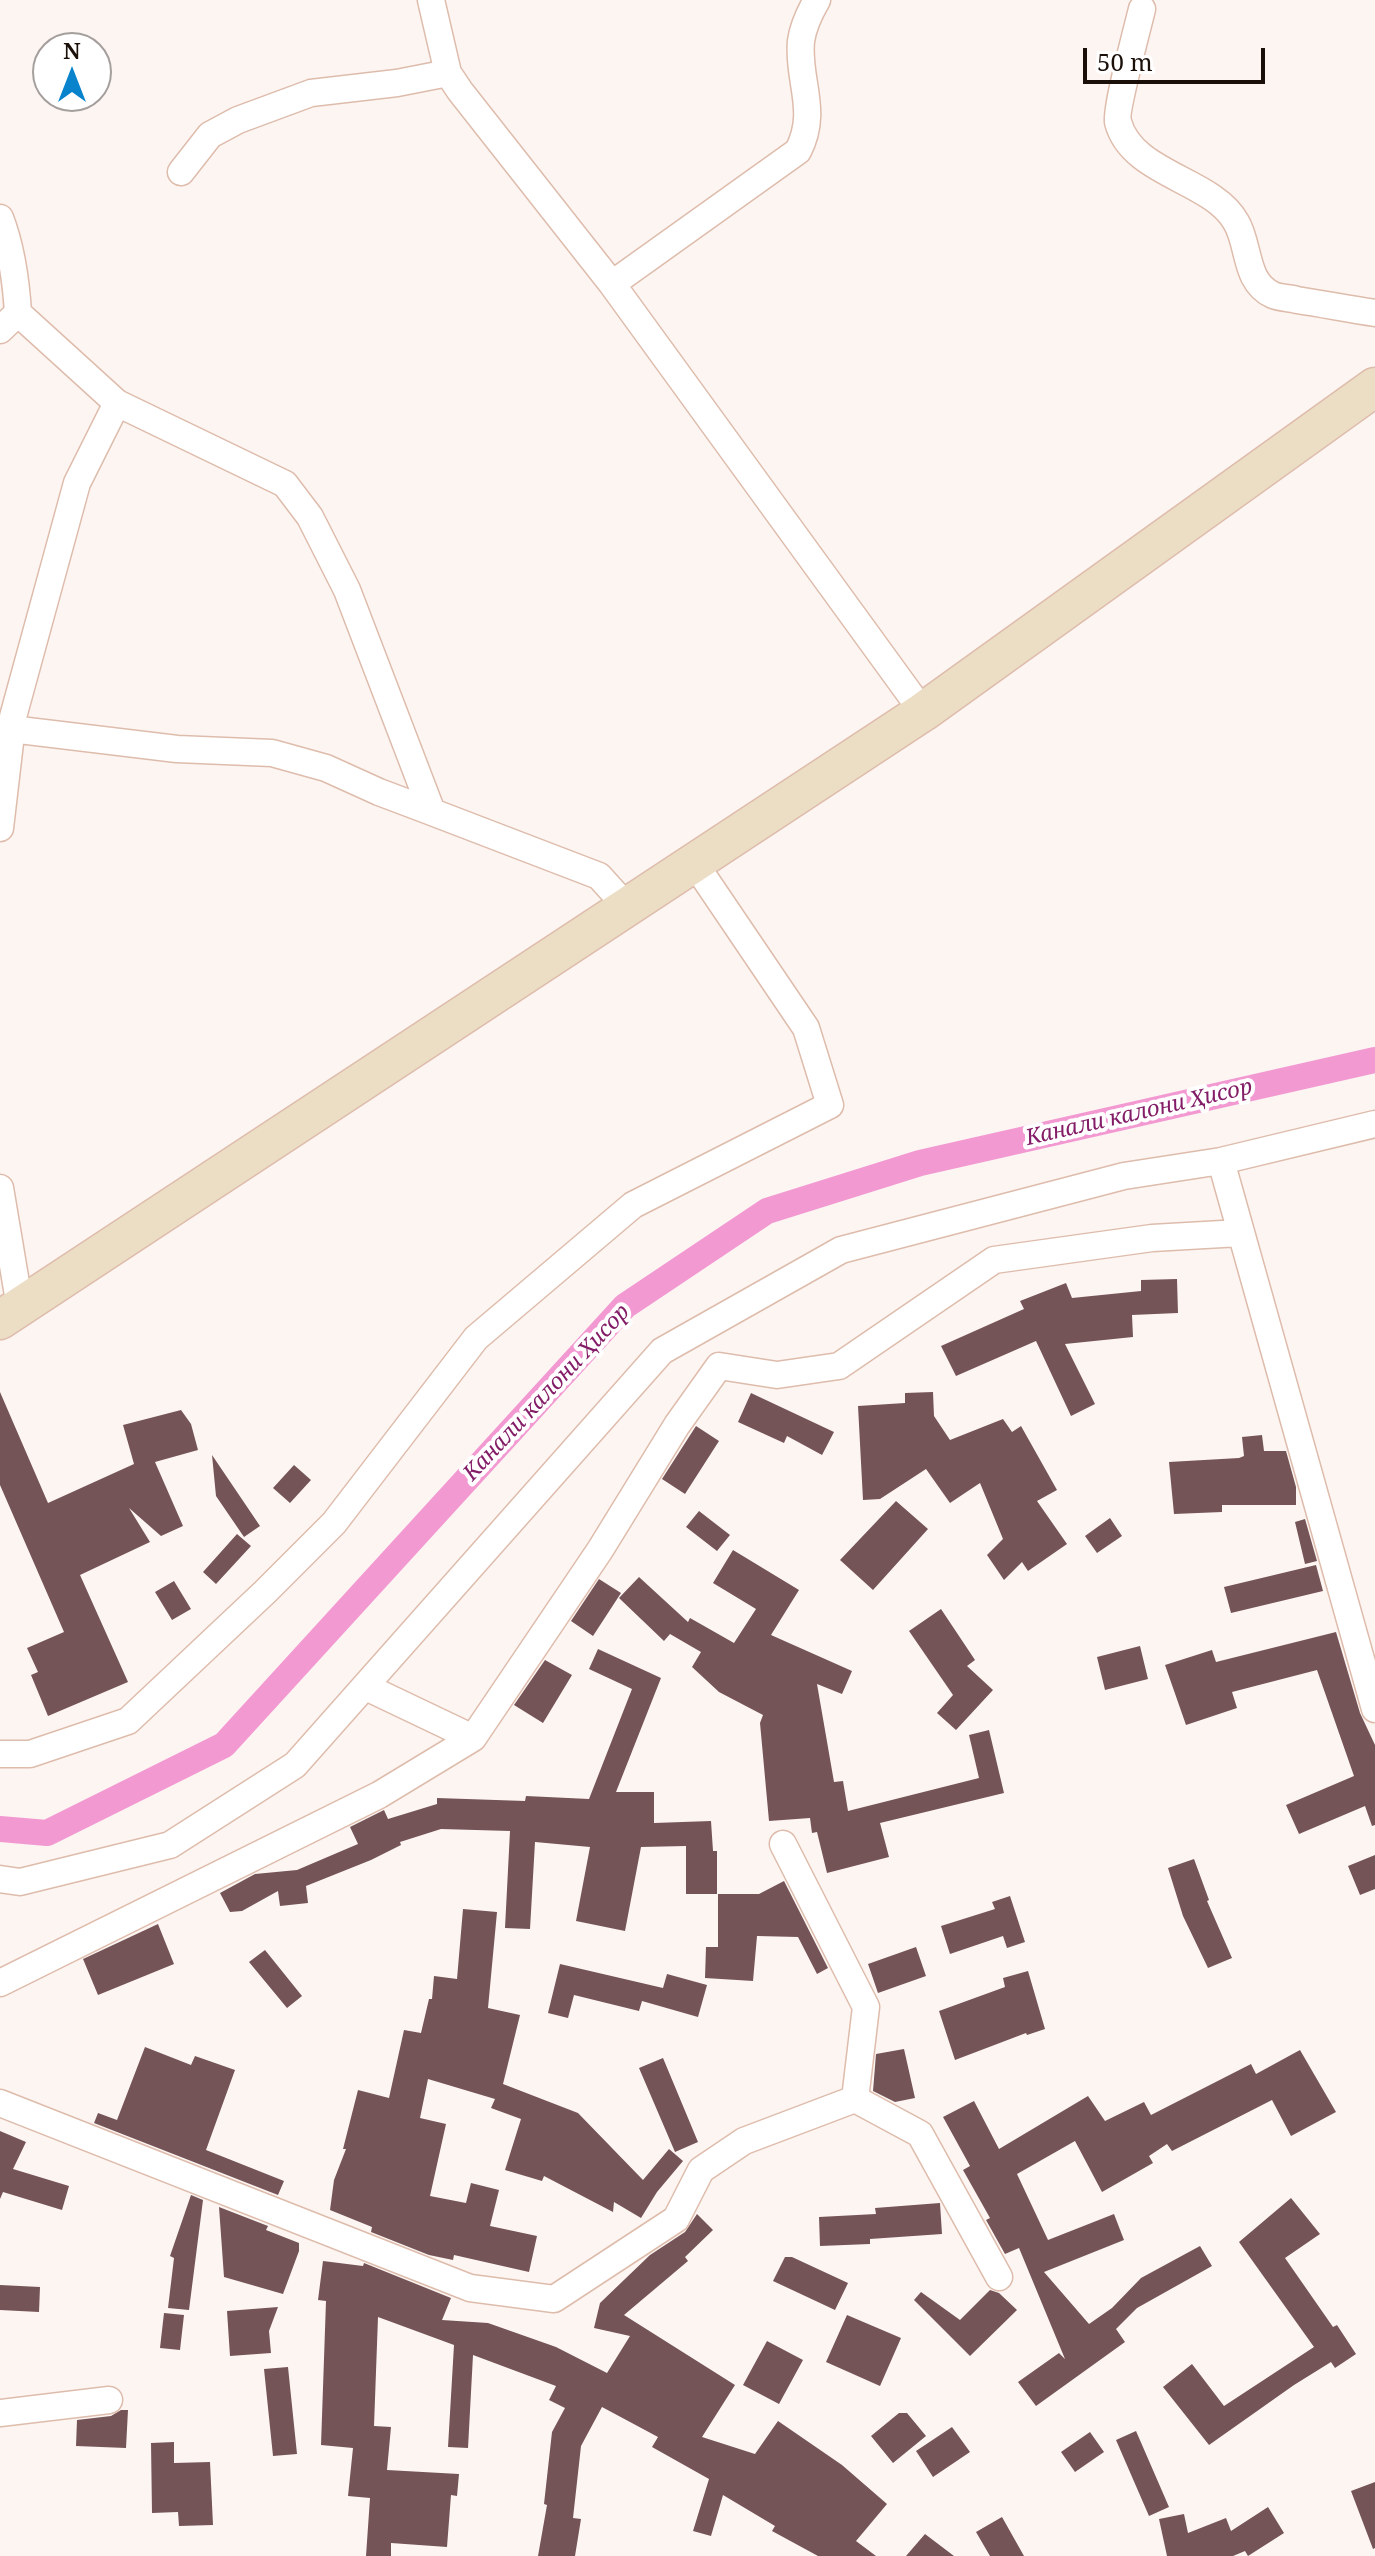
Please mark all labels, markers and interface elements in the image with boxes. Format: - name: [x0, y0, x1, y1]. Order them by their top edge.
- north arrow: [32, 32, 112, 112]
- scale bar: [1087, 32, 1269, 82]
- text: N: [63, 35, 81, 65]
- text: 50 m: [1097, 45, 1153, 78]
- water label: Канали калони Ҳисор: [1023, 1074, 1255, 1152]
- water label: Канали калони Ҳисор: [458, 1299, 636, 1487]

